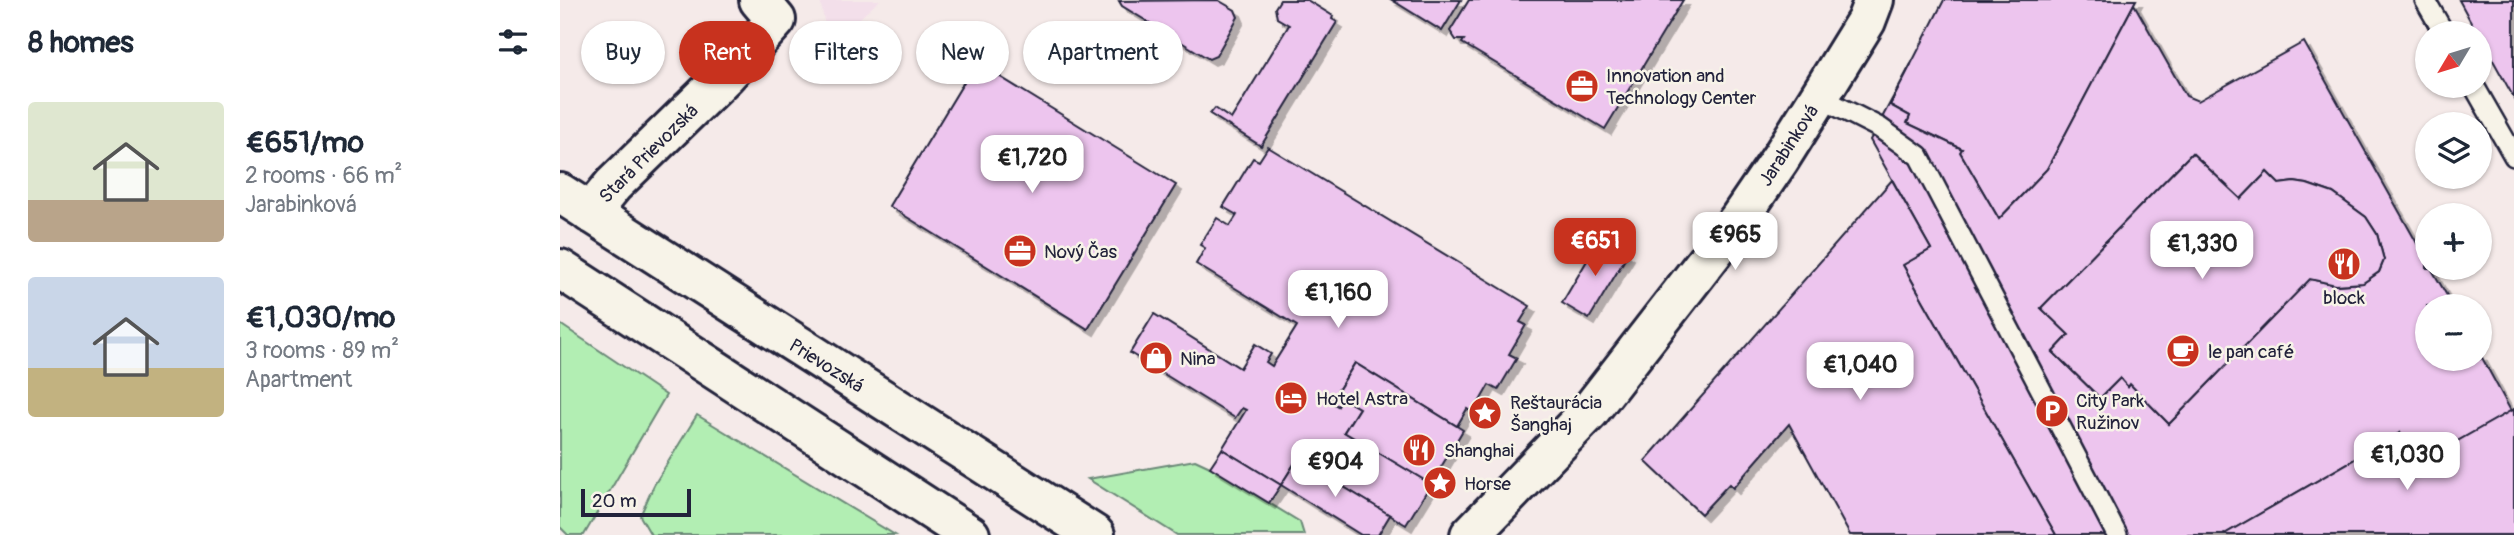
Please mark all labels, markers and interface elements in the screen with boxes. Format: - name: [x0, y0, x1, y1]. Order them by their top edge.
- chip: Buy: [581, 21, 665, 84]
- chip: Rent: [679, 21, 775, 84]
- chip: Filters: [789, 21, 902, 84]
- chip: New: [916, 21, 1009, 84]
- chip: Apartment: [1023, 21, 1183, 84]
- north arrow: [2415, 21, 2492, 98]
- map controls: [2415, 21, 2492, 371]
- icon: filters: [494, 23, 532, 61]
- text: 8 homes: [28, 24, 134, 61]
- place label: Innovation and Technology Center: [1606, 64, 1756, 110]
- office icon: Innovation and Technology Center: [1563, 67, 1601, 105]
- street label: Stará Prievozská: [594, 99, 704, 208]
- street label: Jarabinková: [1754, 100, 1824, 191]
- button: layers: [2415, 112, 2492, 189]
- text: €651/mo: [245, 124, 364, 161]
- icon: home: [84, 130, 168, 214]
- pin: €1,720: [975, 136, 1089, 195]
- text: €1,720: [997, 143, 1067, 172]
- text: 2 rooms · 66 m²: [245, 161, 402, 190]
- text: Jarabinková: [245, 190, 357, 219]
- button: +: [2415, 203, 2492, 280]
- pin: €965: [1694, 212, 1776, 272]
- pin: €651: [1554, 218, 1636, 278]
- text: €965: [1709, 220, 1761, 249]
- pin: €1,330: [2145, 222, 2259, 281]
- text: €651: [1570, 226, 1620, 255]
- text: €1,330: [2166, 229, 2238, 258]
- office icon: Nový Čas: [1001, 232, 1039, 270]
- place label: Nový Čas: [1044, 240, 1118, 264]
- restaurant icon: block: [2325, 245, 2363, 283]
- pin: €1,160: [1281, 270, 1395, 330]
- text: €1,160: [1304, 278, 1372, 307]
- place label: block: [2323, 286, 2365, 310]
- button: −: [2415, 294, 2492, 371]
- text: €1,030/mo: [245, 299, 395, 336]
- icon: home: [84, 305, 168, 389]
- cafe icon: le pan café: [2164, 332, 2202, 370]
- street label: Prievozská: [785, 334, 868, 398]
- text: 3 rooms · 89 m²: [245, 336, 399, 365]
- shop icon: Nina: [1137, 339, 1175, 377]
- place label: le pan café: [2208, 340, 2294, 364]
- pin: €1,040: [1803, 342, 1917, 402]
- place label: Nina: [1180, 347, 1216, 371]
- text: €1,040: [1823, 350, 1897, 379]
- text: Apartment: [245, 365, 352, 394]
- hotel icon: Hotel Astra: [1272, 379, 1310, 417]
- place label: Hotel Astra: [1316, 387, 1408, 411]
- place label: City Park Ružinov: [2076, 389, 2144, 435]
- place label: Reštaurácia Šanghaj: [1510, 391, 1602, 437]
- parking icon: City Park Ružinov: [2033, 392, 2071, 430]
- place icon: Reštaurácia Šanghaj: [1466, 394, 1504, 432]
- restaurant icon: Shanghai: [1400, 431, 1438, 469]
- pin: €1,030: [2350, 433, 2464, 492]
- place label: Shanghai: [1444, 439, 1514, 463]
- pin: €904: [1294, 440, 1376, 499]
- text: €1,030: [2370, 440, 2444, 469]
- text: €904: [1307, 447, 1363, 476]
- place icon: Horse: [1421, 464, 1459, 502]
- place label: Horse: [1464, 472, 1512, 496]
- scale bar: [581, 486, 691, 518]
- text: 20 m: [592, 489, 637, 513]

